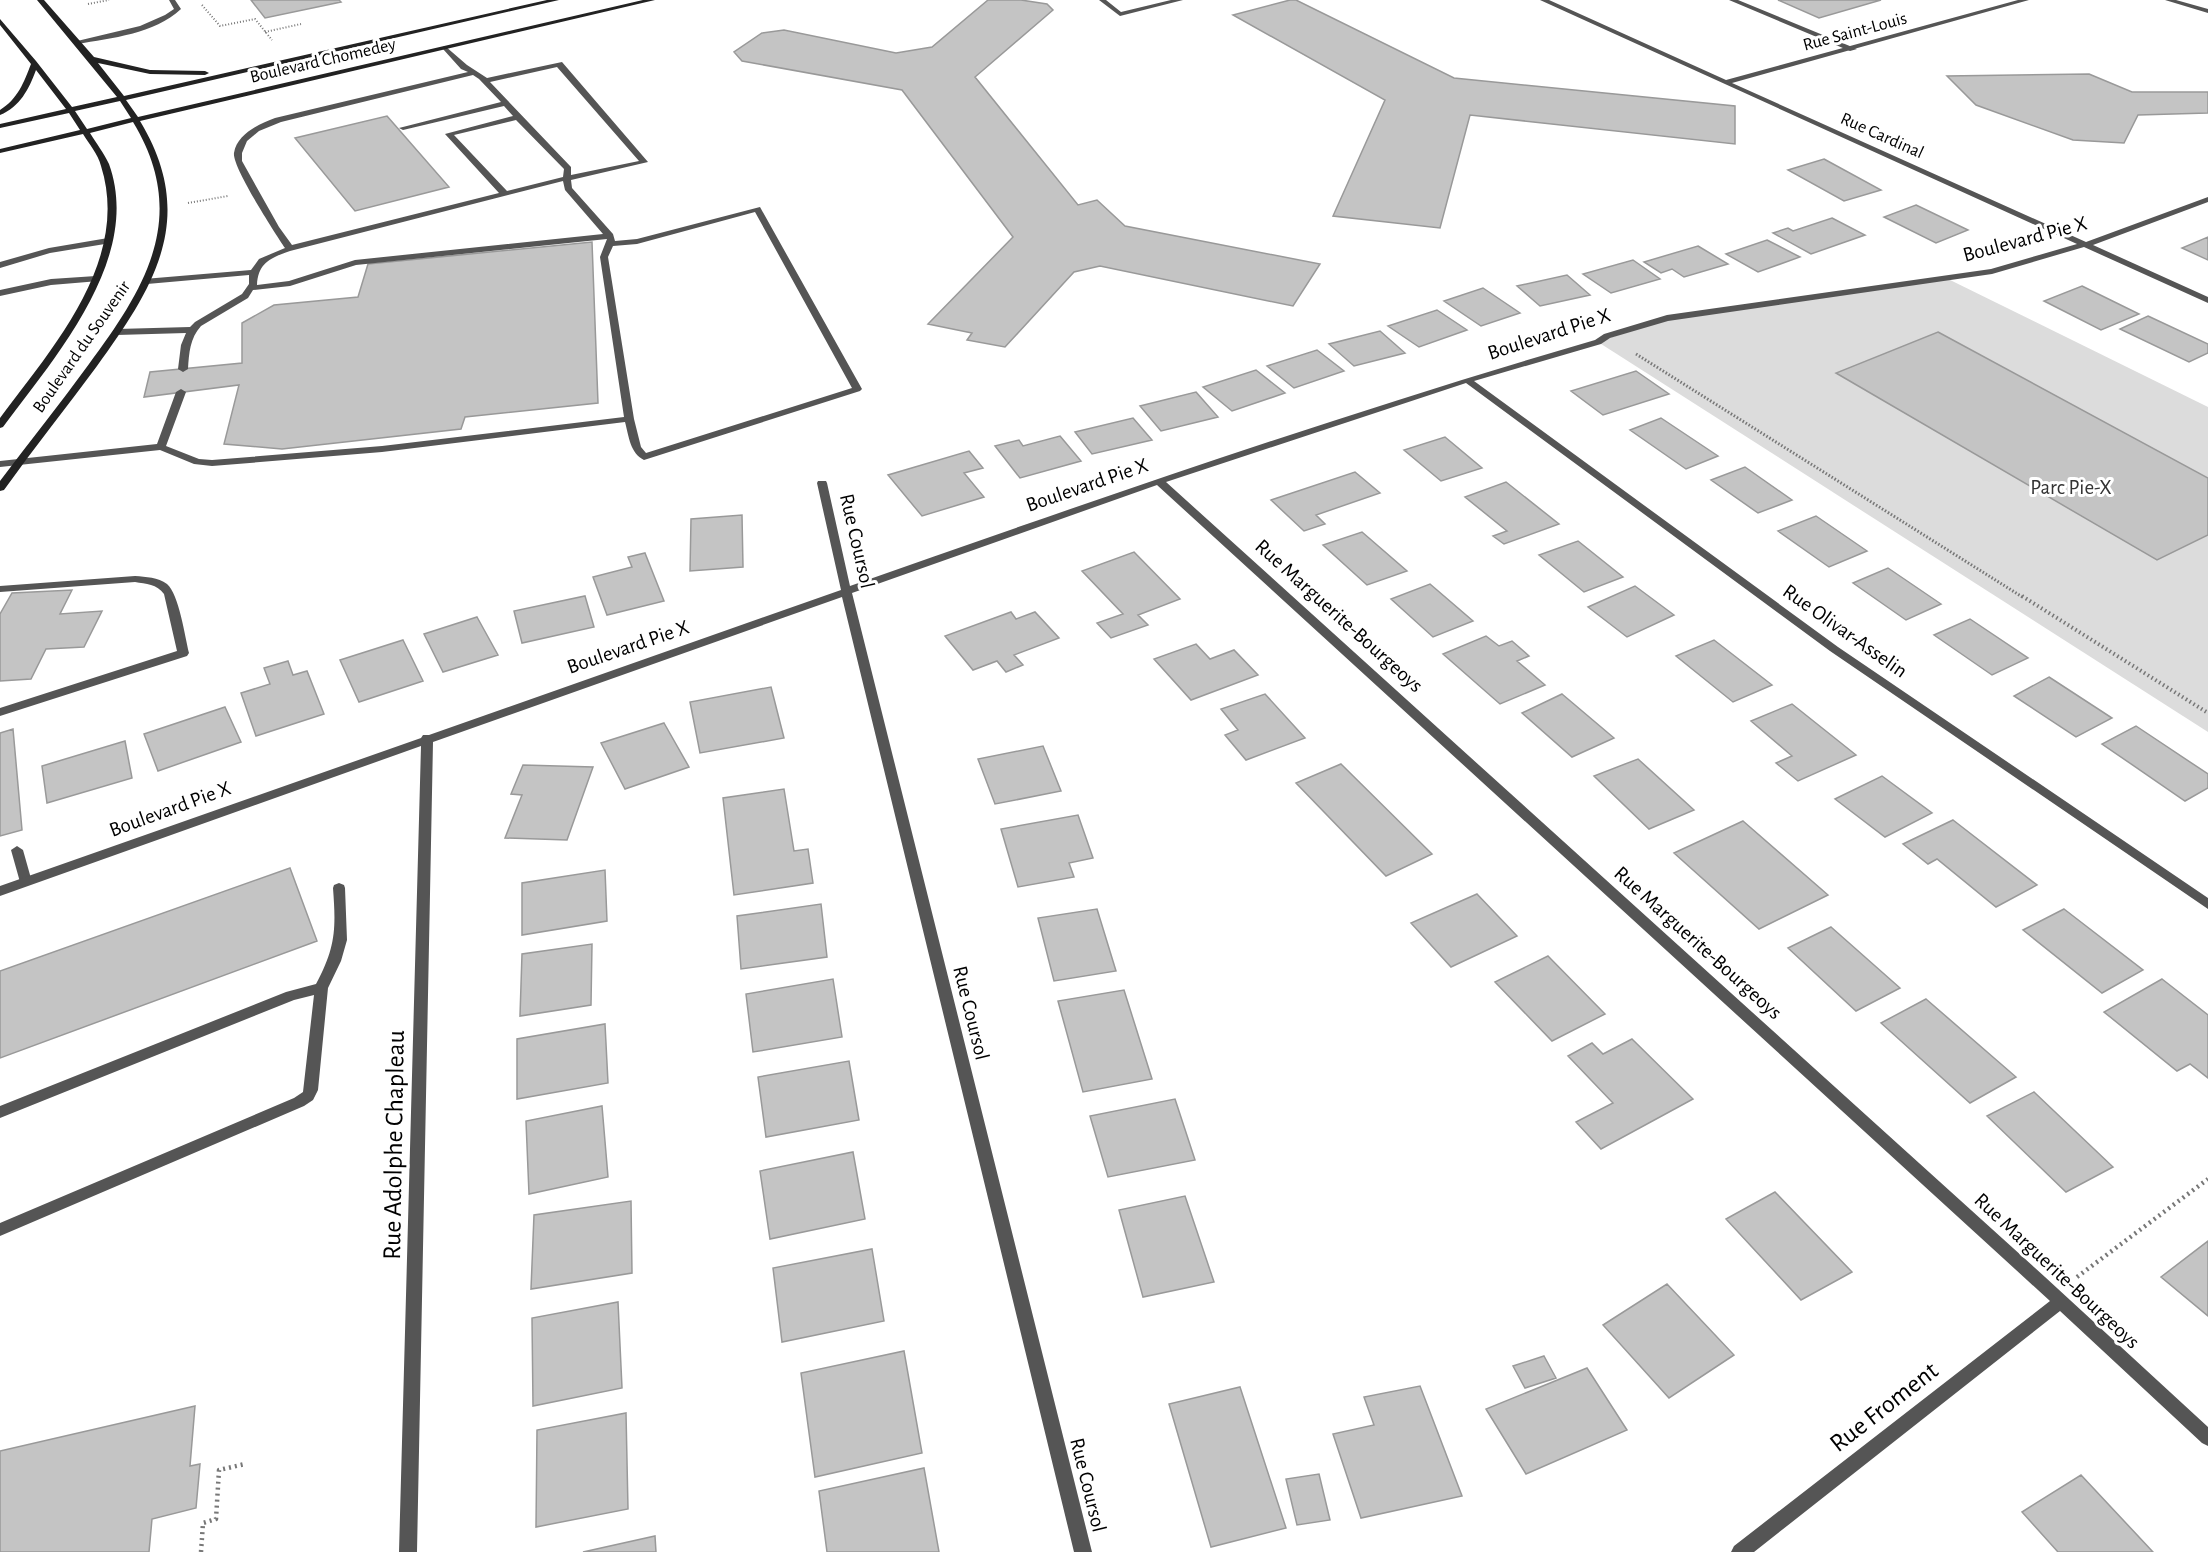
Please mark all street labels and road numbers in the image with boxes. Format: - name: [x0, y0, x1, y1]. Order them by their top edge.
- street label: Rue Saint-Louis: [1801, 9, 1909, 55]
- street label: Boulevard Chomedey: [248, 35, 398, 87]
- street label: Rue Cardinal: [1838, 110, 1926, 162]
- street label: Boulevard Pie X: [1961, 212, 2089, 266]
- street label: Boulevard du Souvenir: [30, 278, 134, 416]
- street label: Boulevard Pie X: [1485, 304, 1613, 364]
- street label: Boulevard Pie X: [1023, 454, 1151, 516]
- street label: Rue Coursol: [836, 492, 878, 590]
- street label: Rue Marguerite-Bourgeoys: [1251, 535, 1427, 697]
- street label: Rue Olivar-Asselin: [1779, 580, 1911, 682]
- street label: Boulevard Pie X: [564, 616, 692, 678]
- street label: Boulevard Pie X: [106, 777, 234, 841]
- street label: Rue Marguerite-Bourgeoys: [1610, 862, 1786, 1024]
- street label: Rue Coursol: [949, 964, 993, 1062]
- street label: Rue Adolphe Chapleau: [379, 1030, 409, 1260]
- street label: Rue Marguerite-Bourgeoys: [1970, 1189, 2144, 1353]
- street label: Rue Froment: [1825, 1357, 1943, 1457]
- street label: Rue Coursol: [1066, 1436, 1110, 1534]

